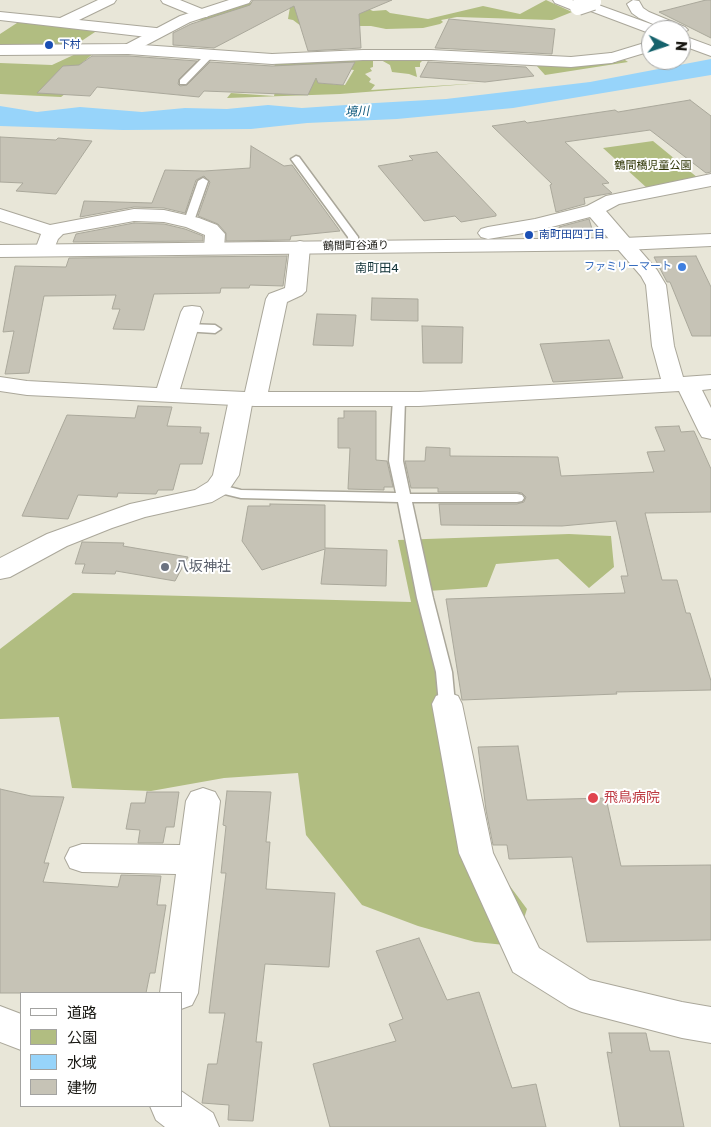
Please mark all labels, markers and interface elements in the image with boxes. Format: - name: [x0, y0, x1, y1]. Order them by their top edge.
- north arrow: [641, 20, 691, 70]
- place label: 下村: [59, 38, 81, 52]
- marker: 下村: [43, 39, 55, 51]
- text: N: [672, 40, 689, 52]
- water label: 境川: [345, 104, 369, 120]
- park label: 鶴間橋児童公園: [615, 159, 691, 173]
- place label: 南町田四丁目: [539, 228, 605, 242]
- marker: 南町田四丁目: [523, 229, 535, 241]
- street label: 鶴間町谷通り: [323, 239, 389, 253]
- place label: ファミリーマート: [584, 260, 672, 274]
- marker: ファミリーマート: [676, 261, 688, 273]
- district label: 南町田4: [355, 262, 399, 276]
- place label: 八坂神社: [175, 559, 231, 575]
- marker: 八坂神社: [159, 561, 171, 573]
- place label: 飛鳥病院: [604, 790, 660, 806]
- marker: 飛鳥病院: [586, 791, 600, 805]
- legend: [20, 992, 182, 1107]
- text: 道路: [67, 1004, 97, 1022]
- text: 公園: [67, 1029, 97, 1047]
- text: 水域: [67, 1054, 97, 1072]
- text: 建物: [67, 1079, 97, 1097]

